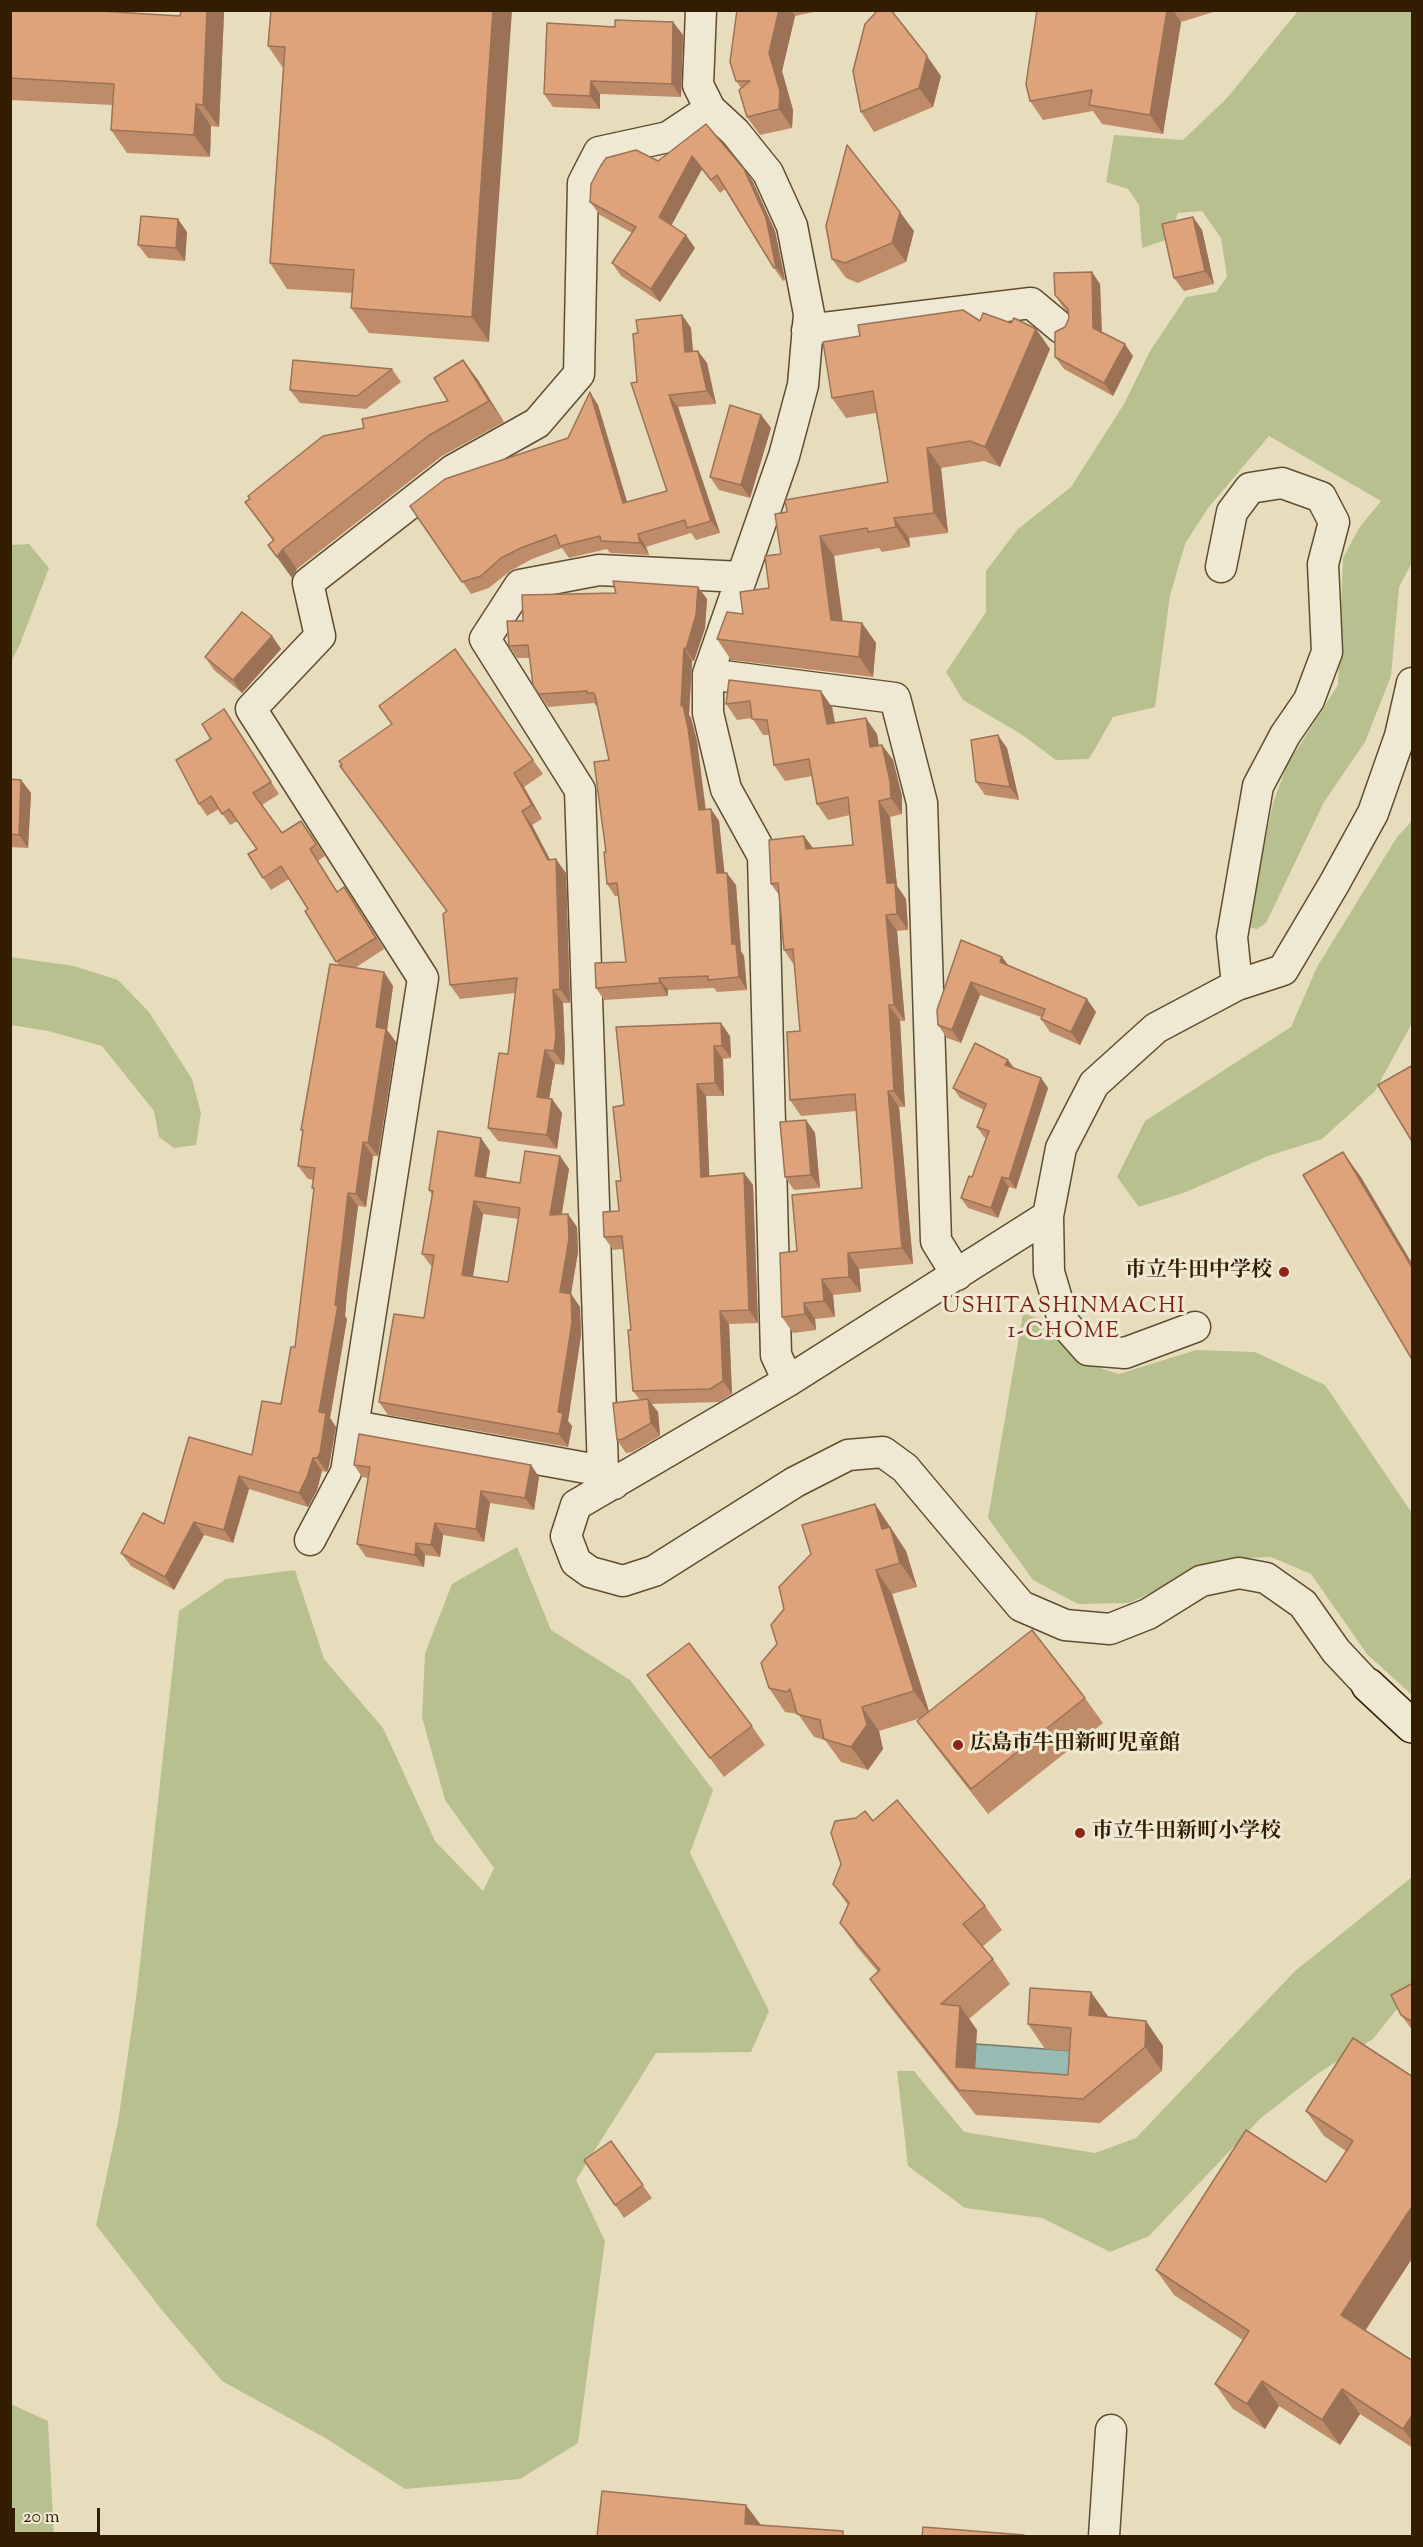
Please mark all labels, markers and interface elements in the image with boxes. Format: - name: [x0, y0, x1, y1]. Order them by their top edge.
- place label: 市立牛田中学校: [1125, 1259, 1272, 1285]
- marker: 市立牛田中学校: [1277, 1265, 1291, 1279]
- district label: USHITASHINMACHI 1-CHOME: [942, 1295, 1186, 1346]
- place label: 広島市牛田新町児童館: [970, 1732, 1180, 1758]
- marker: 広島市牛田新町児童館: [951, 1738, 965, 1752]
- place label: 市立牛田新町小学校: [1092, 1820, 1281, 1846]
- marker: 市立牛田新町小学校: [1073, 1826, 1087, 1840]
- scale bar: [15, 2496, 104, 2534]
- text: 20 m: [23, 2505, 60, 2531]

